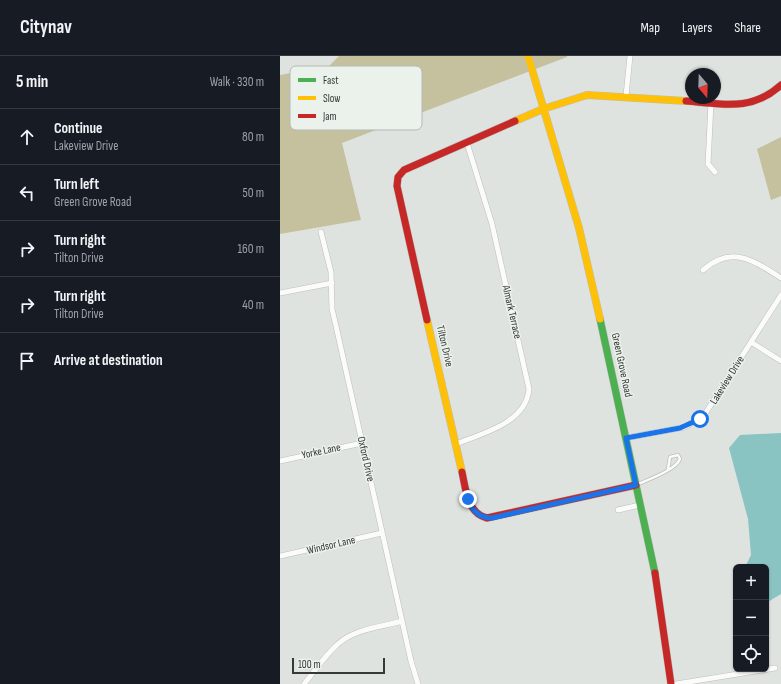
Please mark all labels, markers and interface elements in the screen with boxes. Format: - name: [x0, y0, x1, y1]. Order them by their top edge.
- text: Citynav: [20, 16, 72, 39]
- text: Map: [640, 19, 660, 36]
- text: Layers: [682, 19, 712, 36]
- text: Share: [734, 19, 761, 36]
- legend: [290, 66, 422, 130]
- north arrow: [685, 68, 721, 104]
- text: 5 min: [16, 72, 48, 92]
- text: Walk · 330 m: [210, 74, 264, 90]
- text: Fast: [323, 74, 339, 87]
- text: Slow: [323, 92, 340, 105]
- text: Jam: [322, 110, 337, 123]
- text: Continue: [54, 119, 103, 138]
- icon: ahead: [16, 126, 38, 148]
- text: 80 m: [242, 129, 264, 145]
- text: Lakeview Drive: [54, 138, 118, 154]
- text: Turn left: [54, 175, 99, 194]
- icon: left: [16, 182, 38, 204]
- text: 50 m: [243, 185, 264, 201]
- text: Green Grove Road: [54, 194, 131, 210]
- text: Turn right: [54, 231, 106, 250]
- icon: right: [16, 238, 38, 260]
- text: 160 m: [238, 241, 264, 257]
- text: Tilton Drive: [54, 250, 104, 266]
- street label: Almark Terrace: [499, 283, 524, 340]
- text: Turn right: [54, 287, 106, 306]
- icon: right: [16, 294, 38, 316]
- text: 40 m: [242, 297, 264, 313]
- text: Tilton Drive: [54, 306, 104, 322]
- street label: Tilton Drive: [434, 324, 456, 368]
- street label: Green Grove Road: [609, 332, 635, 399]
- icon: arrive: [16, 350, 38, 372]
- text: Arrive at destination: [54, 351, 163, 370]
- street label: Lakeview Drive: [707, 353, 747, 407]
- route start: [691, 410, 709, 428]
- street label: Oxford Drive: [355, 435, 377, 483]
- street label: Yorke Lane: [300, 441, 342, 461]
- route end: [459, 490, 477, 508]
- street label: Windsor Lane: [305, 533, 357, 557]
- map controls: [733, 564, 769, 672]
- button: +: [733, 564, 769, 600]
- button: −: [733, 600, 769, 636]
- button: locate: [733, 636, 769, 672]
- scale bar: [292, 656, 385, 675]
- text: 100 m: [298, 658, 320, 671]

